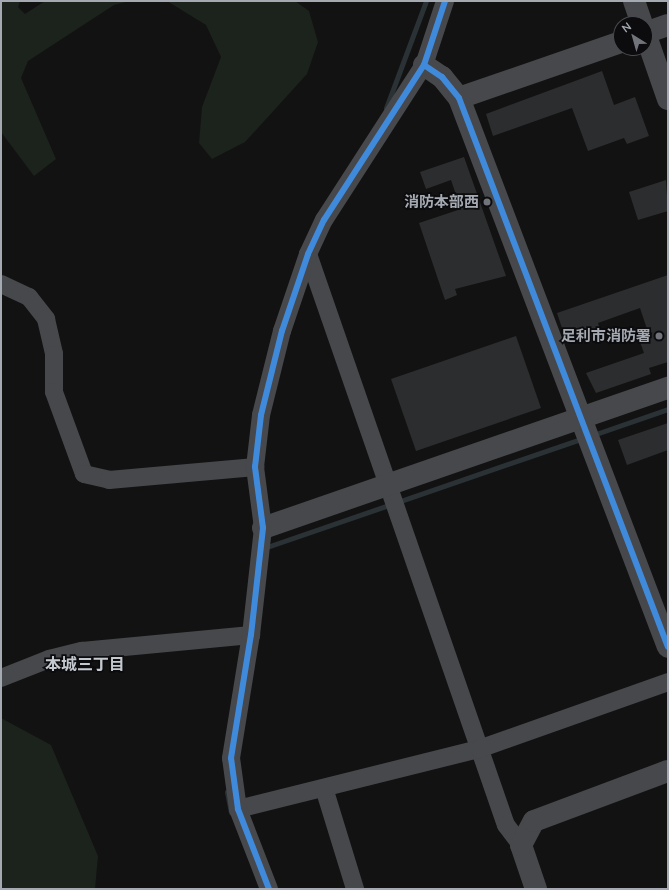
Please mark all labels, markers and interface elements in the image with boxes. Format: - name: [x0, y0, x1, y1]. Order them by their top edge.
- north arrow: [613, 16, 653, 56]
- text: N: [619, 19, 634, 35]
- place label: 消防本部西: [404, 193, 479, 211]
- marker: 消防本部西: [482, 197, 492, 207]
- place label: 足利市消防署: [561, 327, 651, 345]
- marker: 足利市消防署: [654, 331, 664, 341]
- district label: 本城三丁目: [45, 654, 125, 674]

